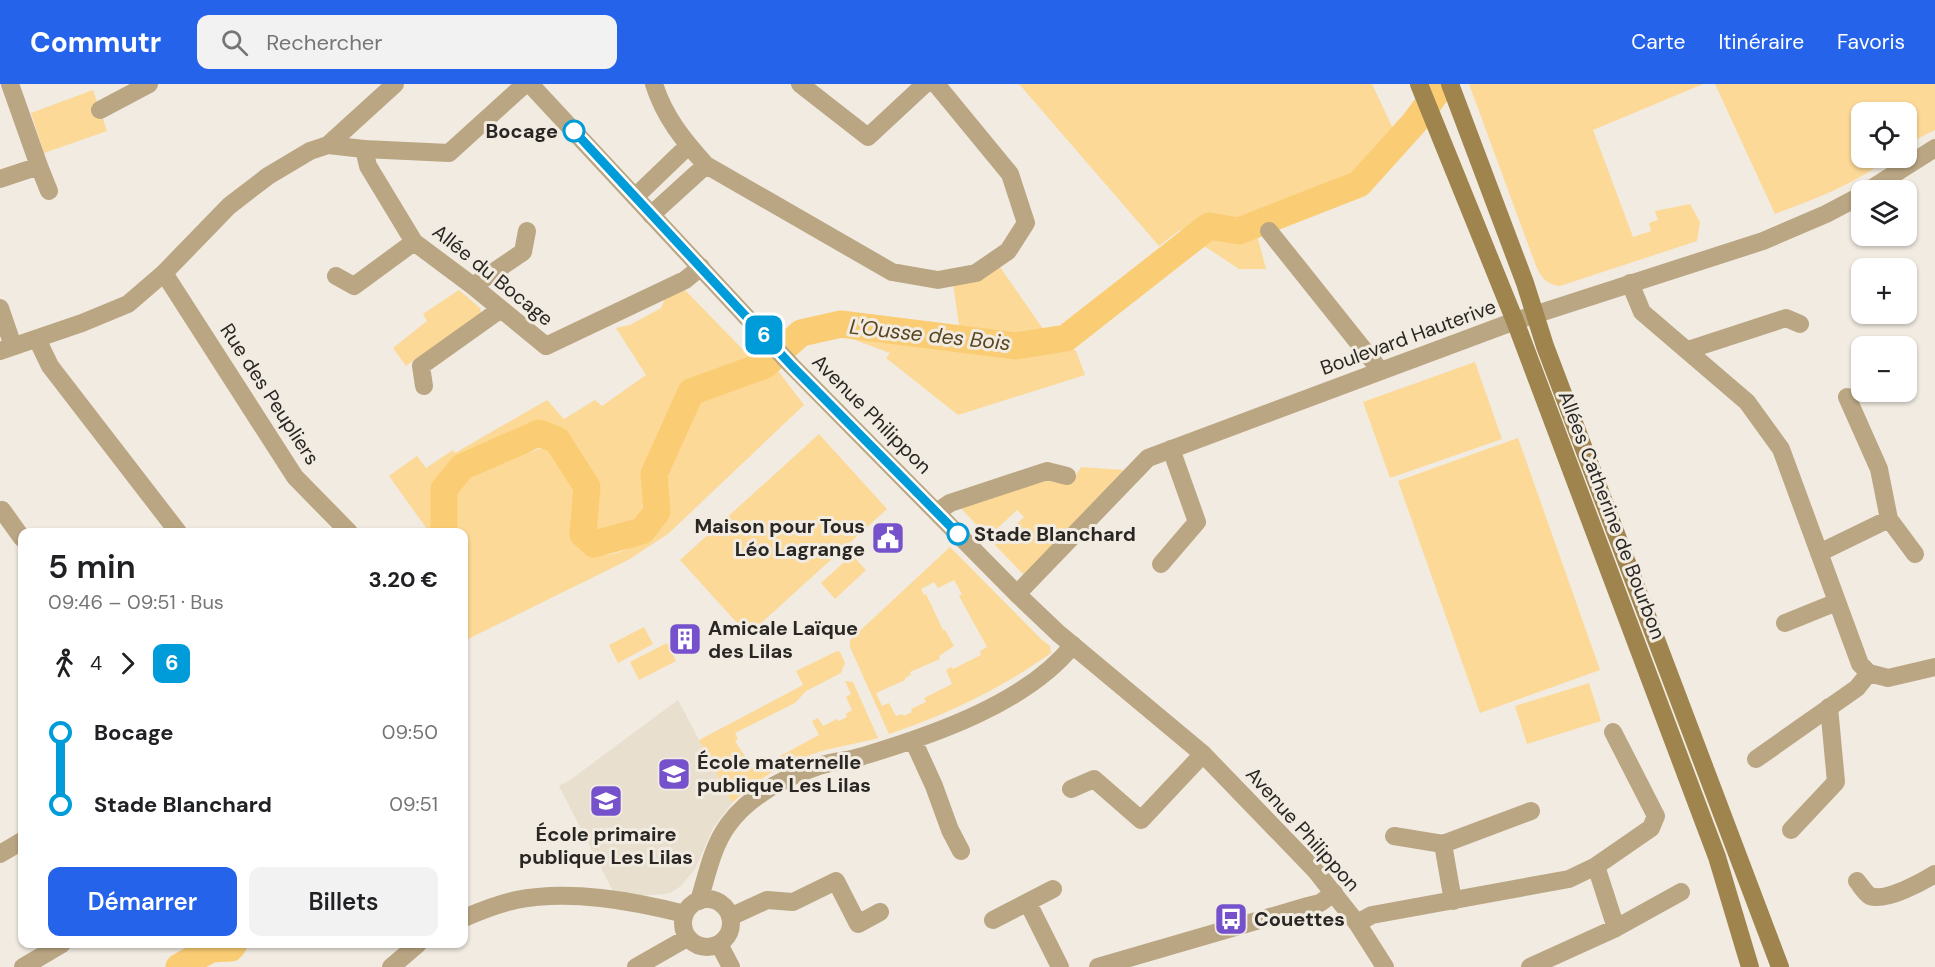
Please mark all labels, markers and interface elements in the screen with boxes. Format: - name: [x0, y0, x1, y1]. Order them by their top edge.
- search box: [197, 15, 617, 69]
- text: Commutr: [30, 24, 161, 61]
- icon: search: [218, 26, 251, 59]
- text: Rechercher: [266, 28, 383, 57]
- text: Carte: [1631, 28, 1685, 56]
- text: Itinéraire: [1718, 28, 1804, 56]
- text: Favoris: [1837, 28, 1905, 56]
- map controls: [1851, 102, 1917, 402]
- button: locate: [1851, 102, 1917, 168]
- place label: Bocage: [486, 118, 558, 144]
- marker: Bocage: [563, 120, 585, 142]
- button: layers: [1851, 180, 1917, 246]
- street label: Allée du Bocage: [427, 218, 559, 332]
- button: +: [1851, 258, 1917, 324]
- street label: Boulevard Hauterive: [1317, 293, 1499, 381]
- water label: L'Ousse des Bois: [848, 313, 1012, 357]
- line badge: 6: [744, 316, 783, 354]
- street label: Rue des Peupliers: [215, 318, 325, 470]
- text: 6: [757, 321, 771, 349]
- button: −: [1851, 336, 1917, 402]
- street label: Avenue Philippon: [807, 349, 937, 479]
- street label: Allées Catherine de Bourbon: [1553, 387, 1671, 643]
- place label: Maison pour Tous Léo Lagrange: [694, 513, 865, 562]
- public building icon: Maison pour Tous Léo Lagrange: [870, 520, 906, 556]
- place label: Stade Blanchard: [974, 521, 1136, 547]
- marker: Stade Blanchard: [947, 523, 969, 545]
- text: 5 min: [48, 545, 136, 588]
- text: 3.20 €: [369, 565, 438, 594]
- text: 09:46 – 09:51 · Bus: [48, 589, 224, 615]
- place label: Amicale Laïque des Lilas: [708, 615, 858, 664]
- building icon: Amicale Laïque des Lilas: [667, 621, 703, 657]
- icon: walk: [48, 647, 81, 680]
- icon: forward: [111, 647, 144, 680]
- text: 6: [165, 649, 178, 677]
- text: 4: [90, 650, 102, 676]
- text: Bocage: [94, 718, 174, 747]
- text: 09:50: [382, 719, 438, 745]
- place label: École maternelle publique Les Lilas: [697, 749, 871, 798]
- school or university icon: École maternelle publique Les Lilas: [656, 756, 692, 792]
- street label: Avenue Philippon: [1240, 761, 1366, 897]
- school or university icon: École primaire publique Les Lilas: [588, 783, 624, 819]
- text: Stade Blanchard: [94, 790, 272, 819]
- text: 09:51: [389, 791, 438, 817]
- place label: École primaire publique Les Lilas: [519, 821, 693, 870]
- button: Démarrer: [48, 867, 237, 936]
- button: Billets: [249, 867, 438, 936]
- bus stop icon: Couettes: [1213, 901, 1249, 937]
- place label: Couettes: [1254, 906, 1345, 932]

